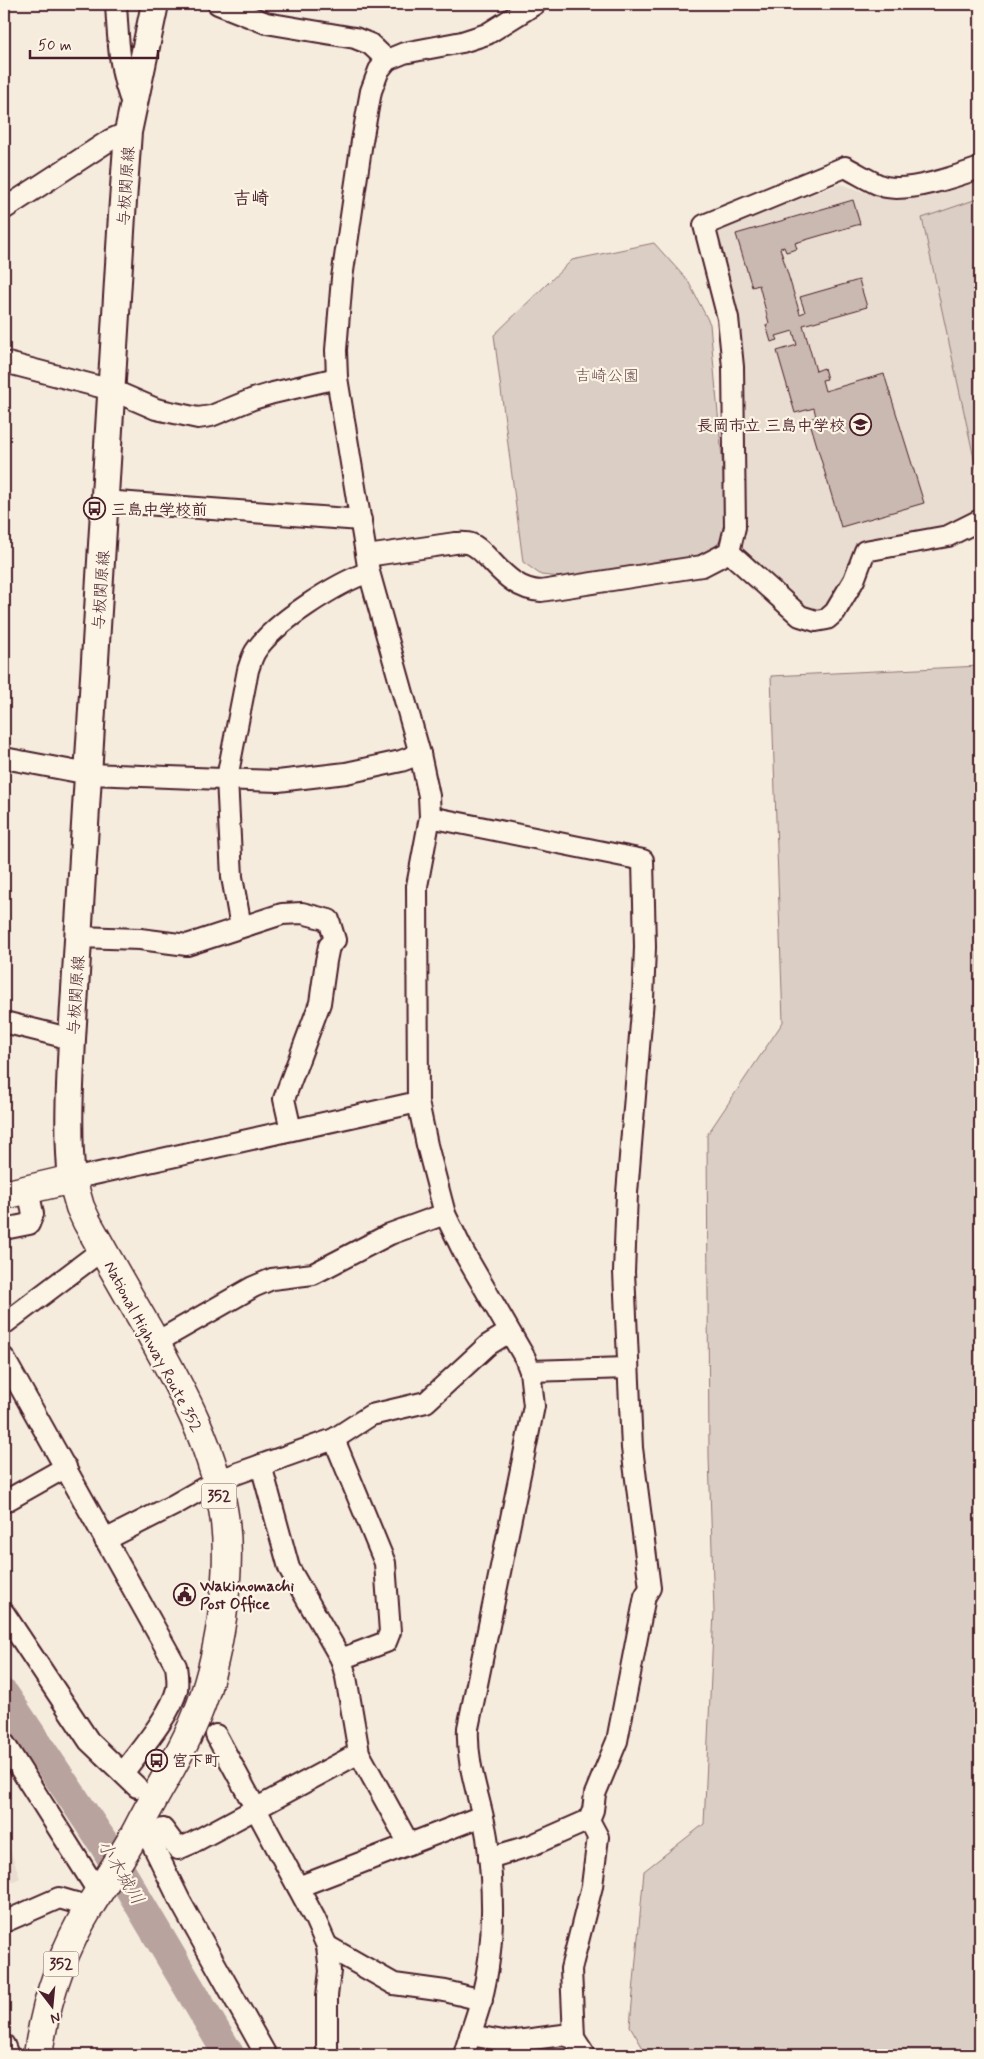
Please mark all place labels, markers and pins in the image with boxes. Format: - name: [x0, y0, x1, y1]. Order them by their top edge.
- school or university icon: 長岡市立 三島中学校: [849, 413, 873, 437]
- place label: 長岡市立 三島中学校: [697, 416, 845, 437]
- bus stop icon: 三島中学校前: [83, 497, 107, 521]
- place label: 三島中学校前: [111, 500, 207, 521]
- place label: Wakinomachi Post Office: [199, 1576, 294, 1615]
- public building icon: Wakinomachi Post Office: [172, 1582, 196, 1606]
- bus stop icon: 宮下町: [144, 1748, 168, 1772]
- place label: 宮下町: [172, 1751, 220, 1772]

